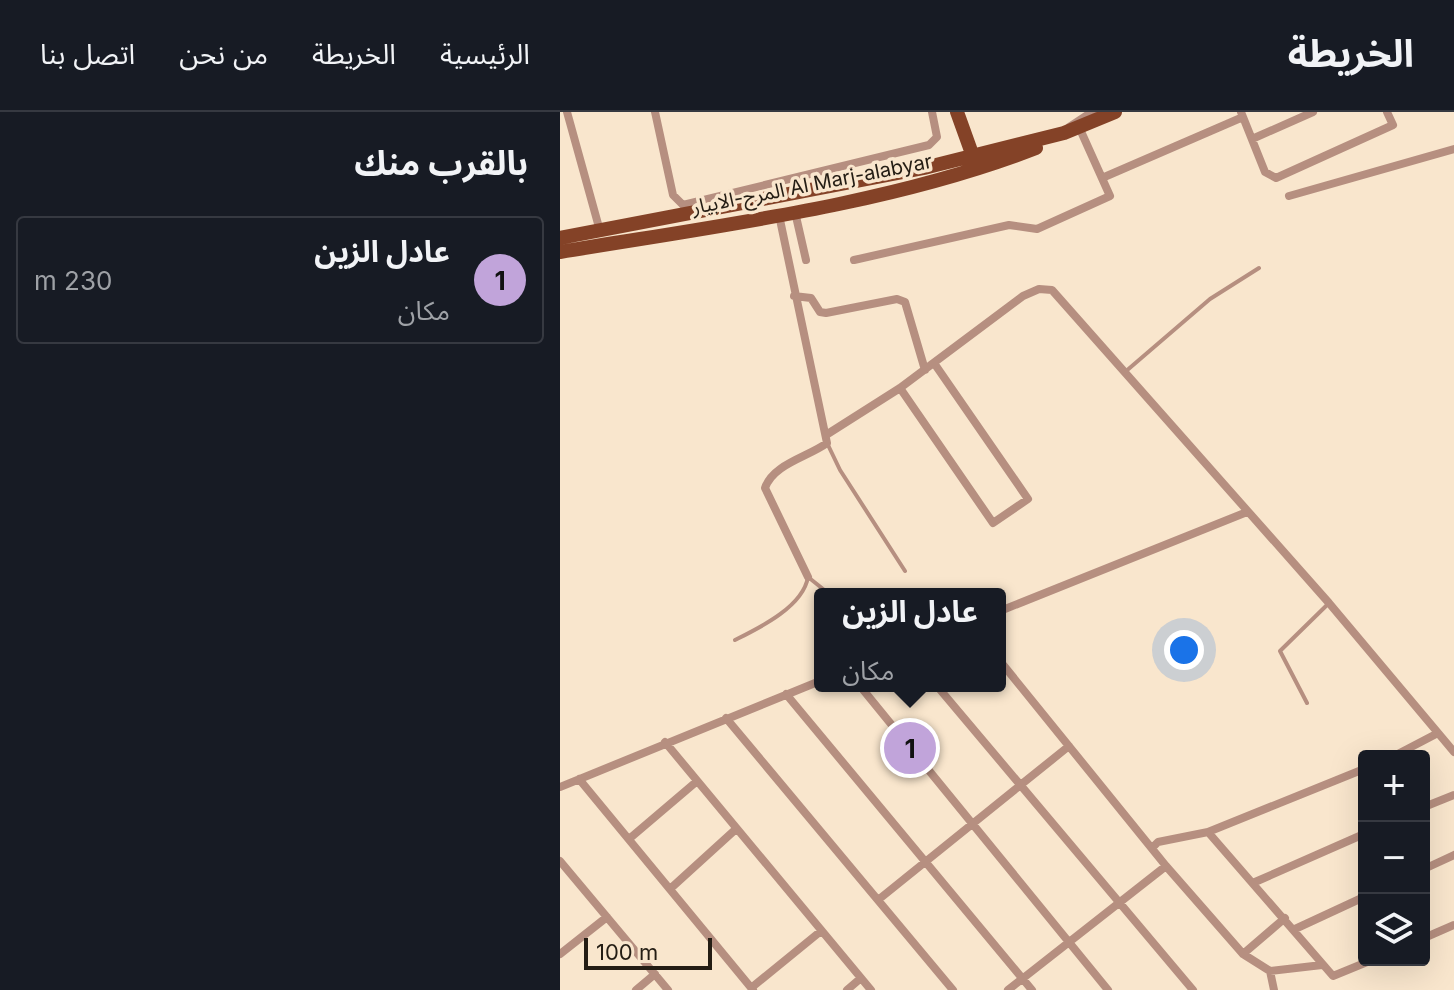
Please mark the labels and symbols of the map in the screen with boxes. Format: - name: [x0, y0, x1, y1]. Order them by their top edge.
- street label: المرج-الابيار Al Marj-alabyar: [689, 149, 935, 222]
- your location: [1164, 630, 1204, 670]
- pin: 1: [884, 718, 936, 778]
- scale bar: [584, 934, 712, 970]

